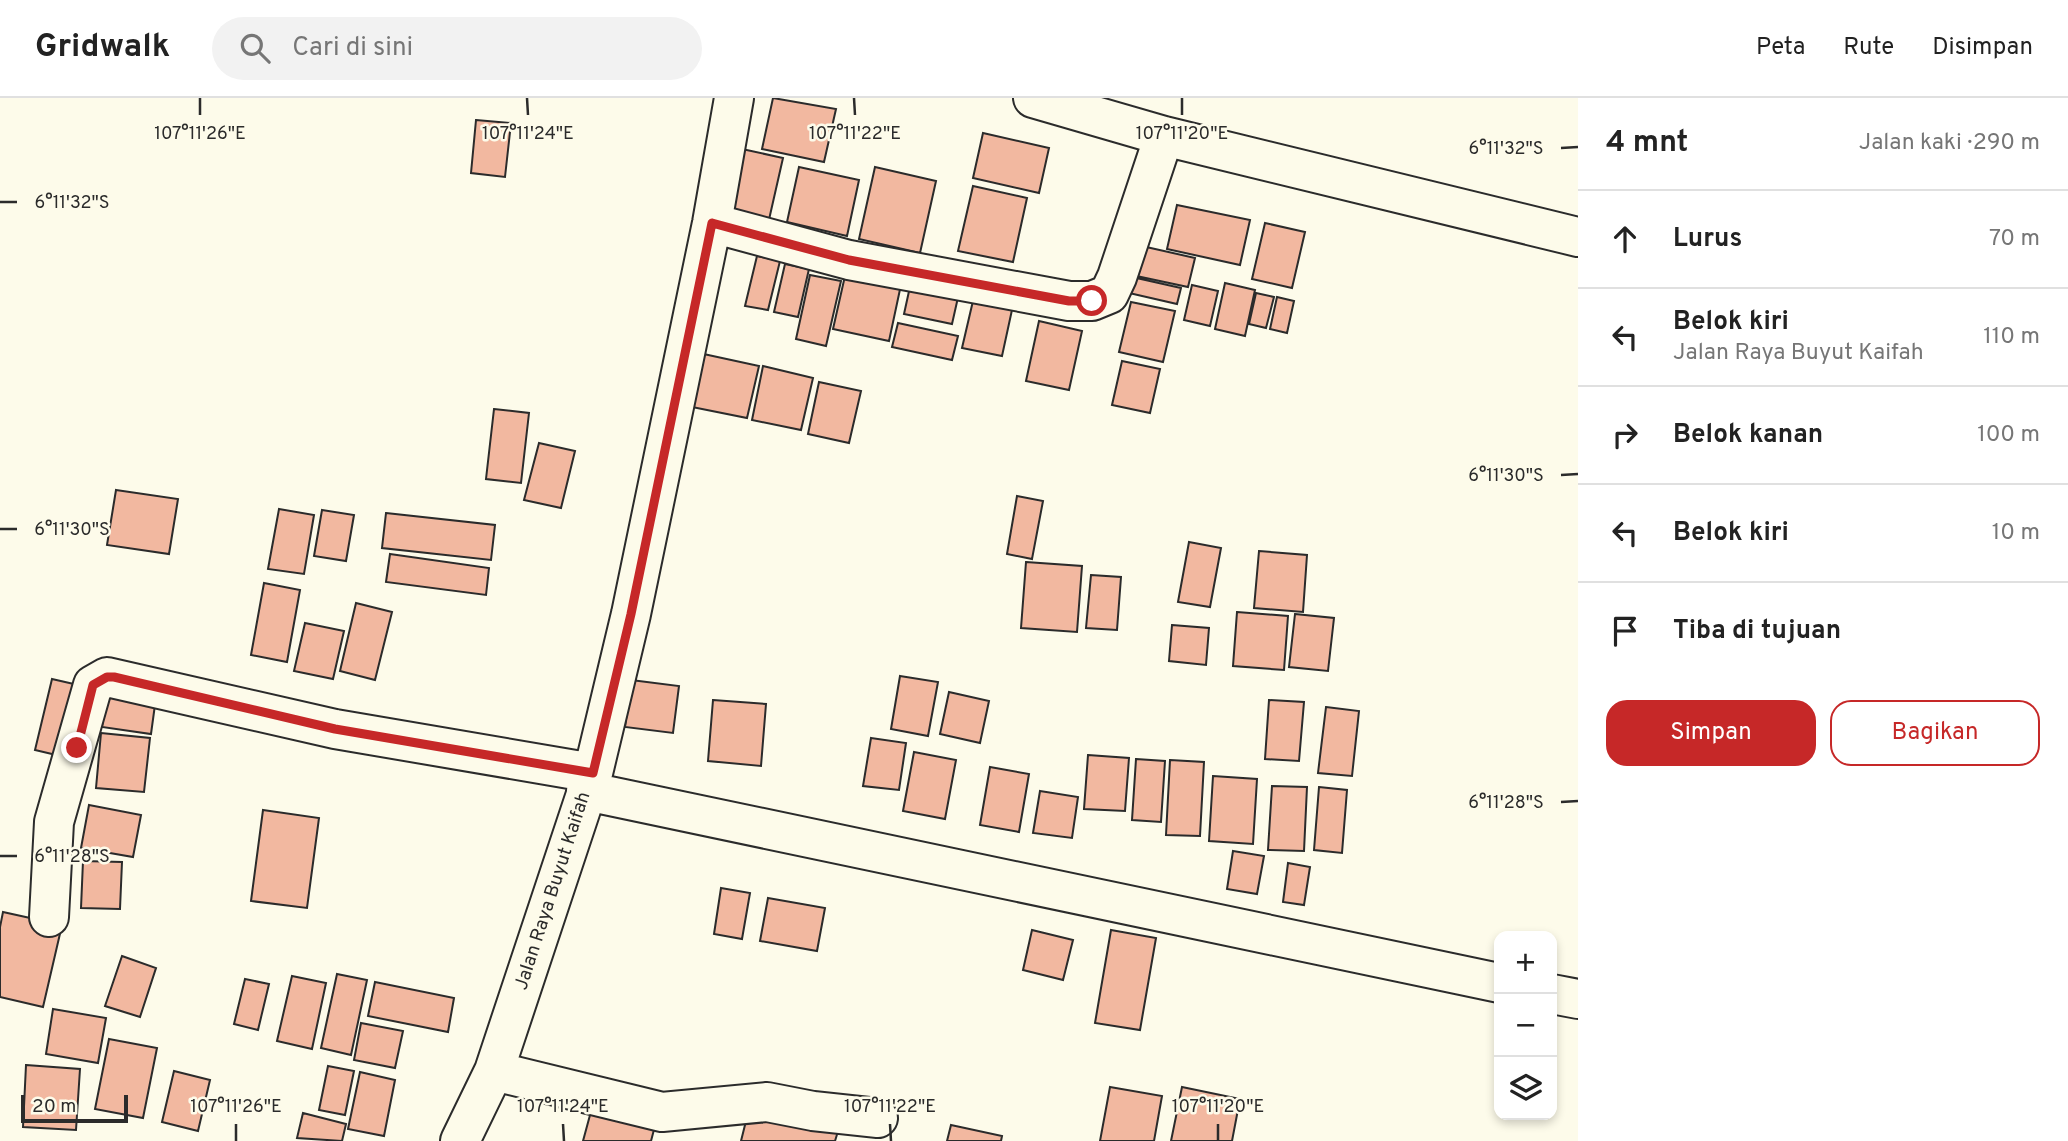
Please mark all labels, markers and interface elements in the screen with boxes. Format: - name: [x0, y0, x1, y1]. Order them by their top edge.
- search box: [212, 17, 702, 80]
- text: Gridwalk: [35, 27, 170, 69]
- icon: search: [236, 29, 274, 67]
- text: Cari di sini: [292, 32, 413, 65]
- text: Peta: [1756, 33, 1805, 63]
- text: Rute: [1843, 33, 1894, 63]
- text: Disimpan: [1932, 33, 2033, 63]
- text: 107°11'26"E: [154, 123, 246, 146]
- text: 107°11'24"E: [482, 123, 574, 146]
- text: 107°11'22"E: [809, 123, 901, 146]
- text: 107°11'20"E: [1136, 123, 1228, 146]
- text: 4 mnt: [1606, 125, 1688, 162]
- text: Jalan kaki · 290 m: [1859, 129, 2040, 158]
- text: 6°11'32"S: [1469, 138, 1543, 161]
- text: 6°11'32"S: [35, 192, 109, 215]
- icon: ahead: [1606, 220, 1644, 258]
- text: Lurus: [1673, 223, 1742, 256]
- text: 70 m: [1989, 225, 2040, 254]
- route start: [1076, 285, 1107, 316]
- text: Belok kiri: [1673, 306, 1789, 339]
- icon: left: [1606, 318, 1644, 356]
- text: 110 m: [1983, 323, 2040, 352]
- text: Jalan Raya Buyut Kaifah: [1673, 339, 1924, 368]
- icon: right: [1606, 416, 1644, 454]
- text: Belok kanan: [1673, 419, 1823, 452]
- text: 100 m: [1977, 421, 2040, 450]
- text: 6°11'30"S: [1468, 465, 1544, 488]
- icon: left: [1606, 514, 1644, 552]
- text: Belok kiri: [1673, 517, 1789, 550]
- text: 6°11'30"S: [34, 519, 110, 542]
- text: 10 m: [1992, 519, 2040, 548]
- icon: arrive: [1606, 612, 1644, 650]
- text: Tiba di tujuan: [1673, 615, 1841, 648]
- button: Simpan: [1606, 700, 1816, 766]
- button: Bagikan: [1830, 700, 2040, 766]
- route end: [61, 732, 92, 763]
- street label: Jalan Raya Buyut Kaifah: [510, 789, 596, 993]
- text: 6°11'28"S: [1468, 792, 1544, 815]
- text: 6°11'28"S: [34, 846, 110, 869]
- map controls: [1494, 931, 1557, 1120]
- button: +: [1494, 931, 1557, 994]
- button: −: [1494, 994, 1557, 1057]
- button: layers: [1494, 1057, 1557, 1120]
- scale bar: [21, 1092, 128, 1124]
- text: 20 m: [32, 1095, 76, 1119]
- text: 107°11'26"E: [190, 1096, 282, 1119]
- text: 107°11'24"E: [517, 1096, 609, 1119]
- text: 107°11'22"E: [844, 1096, 936, 1119]
- text: 107°11'20"E: [1172, 1096, 1264, 1119]

